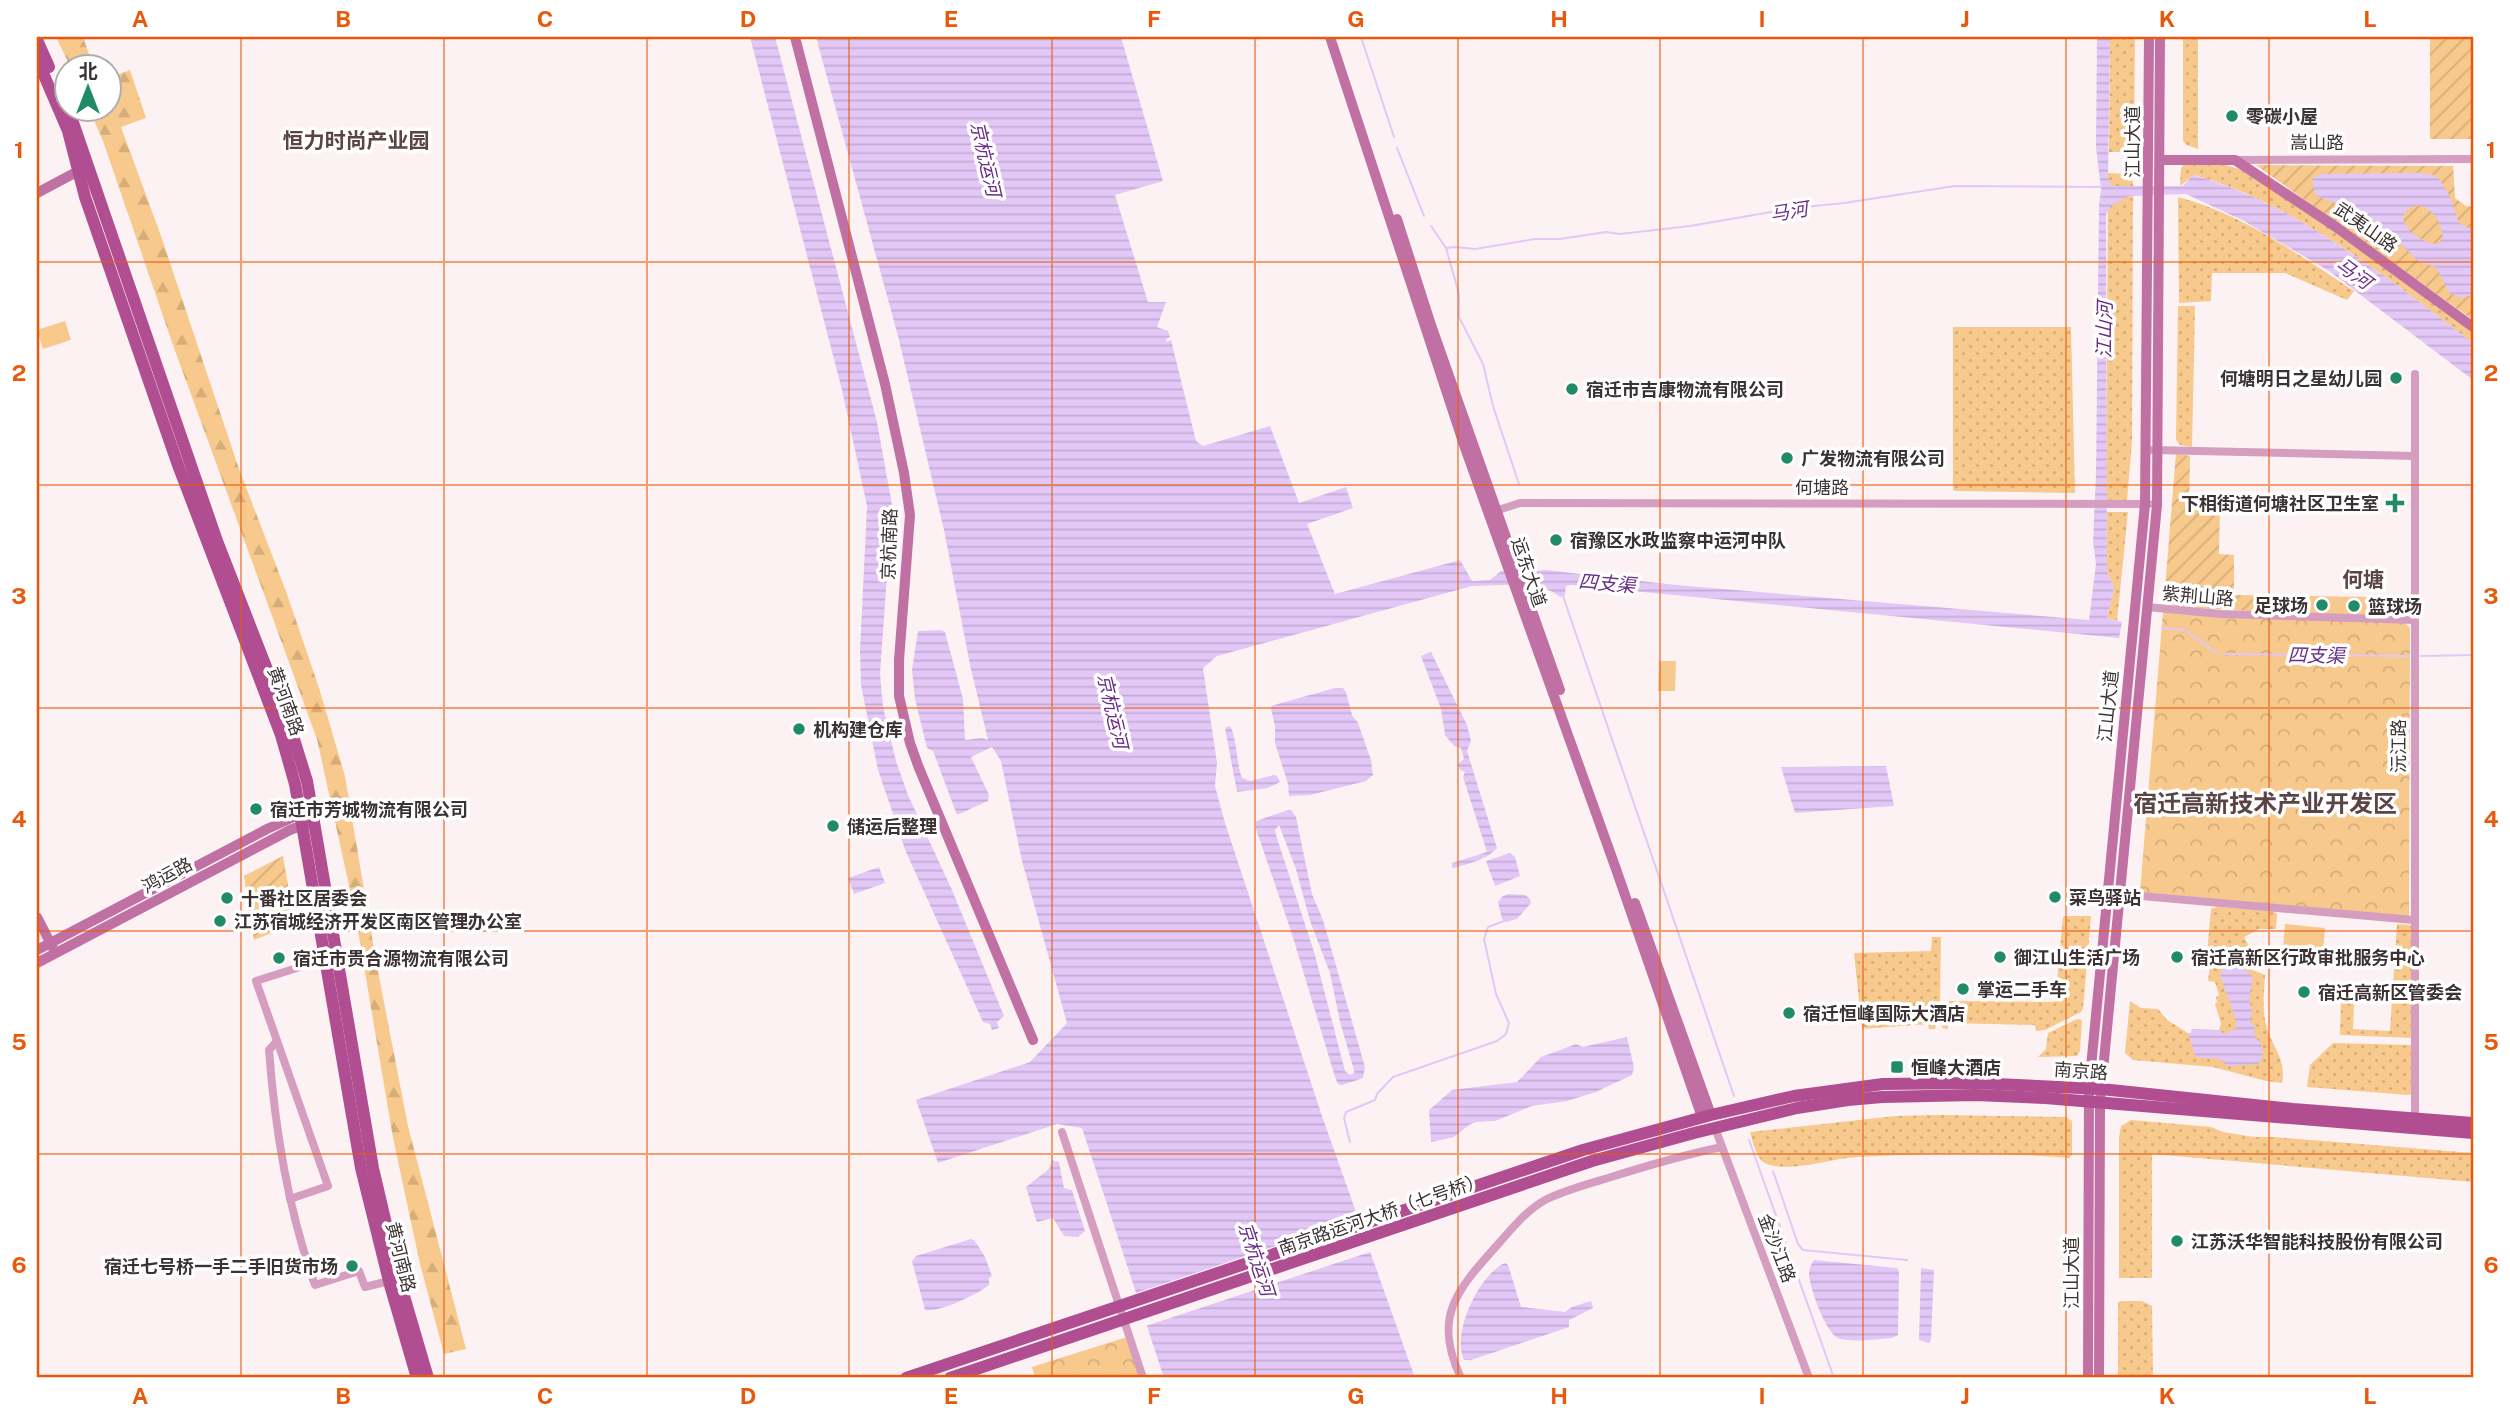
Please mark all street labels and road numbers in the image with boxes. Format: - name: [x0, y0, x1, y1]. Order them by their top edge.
- street label: 江山大道: [2122, 106, 2143, 178]
- street label: 嵩山路: [2290, 132, 2344, 153]
- street label: 武夷山路: [2330, 198, 2402, 256]
- street label: 何塘路: [1795, 477, 1849, 498]
- street label: 京杭南路: [877, 508, 901, 580]
- street label: 运东大道: [1507, 535, 1551, 609]
- street label: 紫荆山路: [2161, 582, 2235, 610]
- street label: 黄河南路: [264, 664, 308, 738]
- street label: 江山大道: [2094, 669, 2122, 743]
- street label: 沅江路: [2388, 719, 2409, 773]
- street label: 鸿运路: [138, 853, 196, 897]
- street label: 南京路: [2053, 1059, 2109, 1083]
- street label: 南京路运河大桥（七号桥）: [1275, 1169, 1487, 1259]
- street label: 金沙江路: [1754, 1211, 1800, 1285]
- street label: 黄河南路: [382, 1220, 420, 1294]
- street label: 江山大道: [2061, 1237, 2082, 1309]

